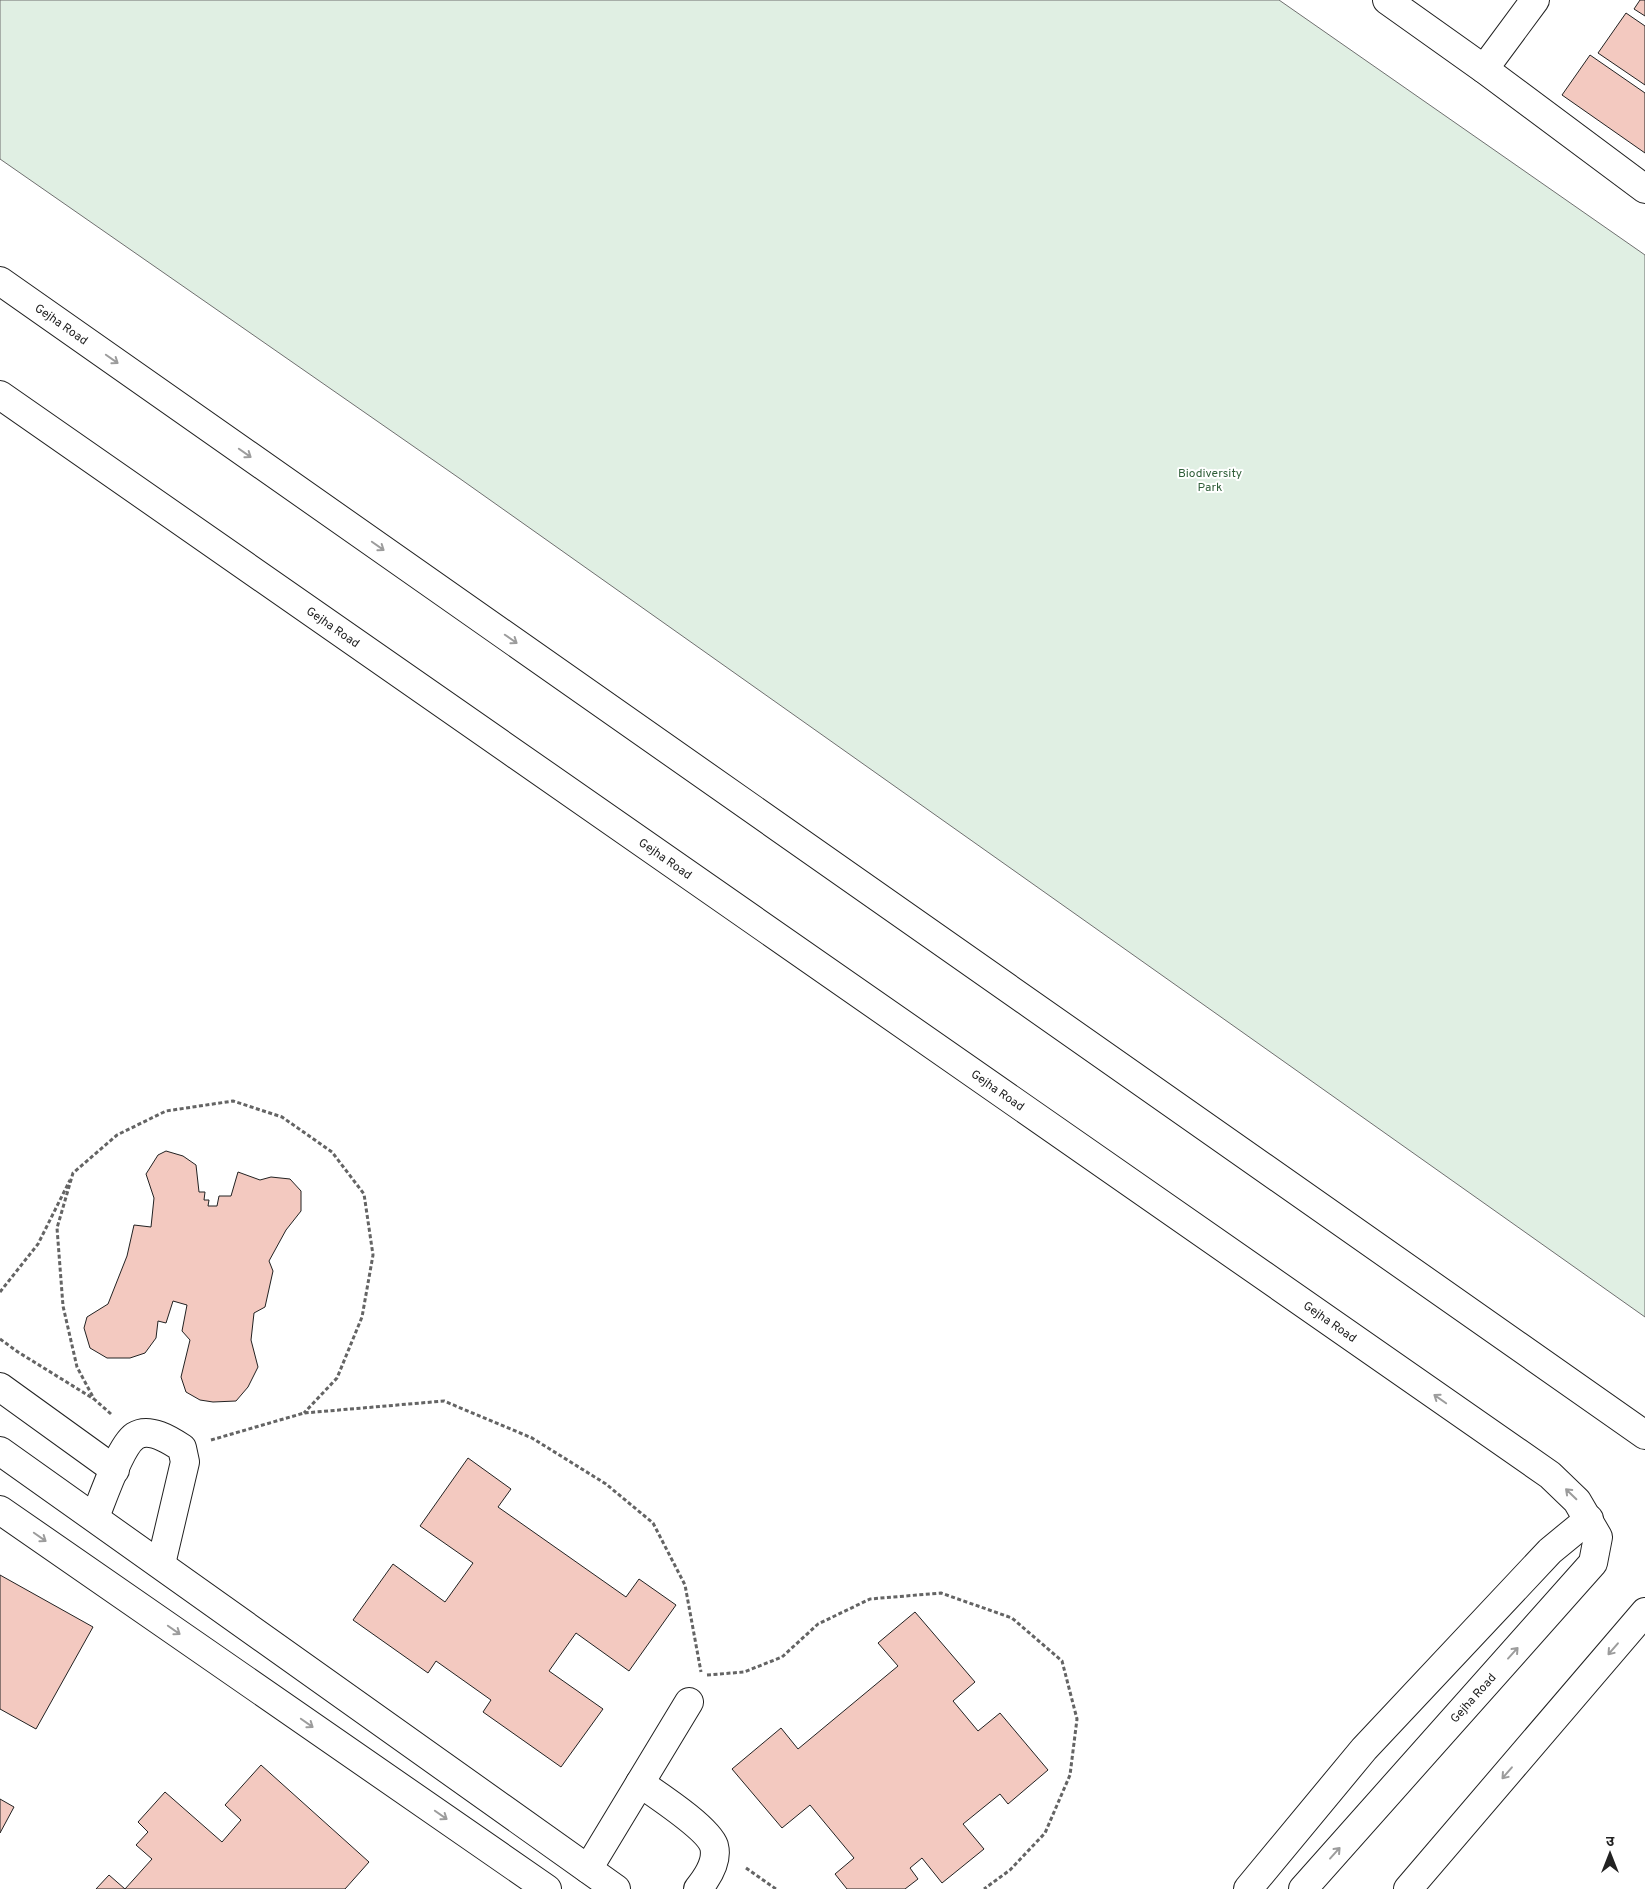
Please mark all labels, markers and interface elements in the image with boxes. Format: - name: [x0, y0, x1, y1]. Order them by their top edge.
- street label: Gejha Road: [31, 301, 91, 349]
- one-way arrow: [104, 354, 118, 364]
- one-way arrow: [237, 448, 251, 458]
- park label: Biodiversity Park: [1178, 466, 1242, 496]
- one-way arrow: [370, 541, 384, 551]
- street label: Gejha Road: [303, 604, 362, 652]
- one-way arrow: [504, 634, 518, 644]
- street label: Gejha Road: [635, 835, 695, 884]
- street label: Gejha Road: [967, 1067, 1027, 1115]
- street label: Gejha Road: [1300, 1298, 1359, 1347]
- one-way arrow: [1433, 1394, 1447, 1404]
- one-way arrow: [1565, 1488, 1577, 1500]
- one-way arrow: [33, 1532, 47, 1542]
- one-way arrow: [166, 1625, 180, 1635]
- one-way arrow: [1608, 1643, 1619, 1656]
- one-way arrow: [1507, 1646, 1519, 1659]
- street label: Gejha Road: [1447, 1670, 1500, 1727]
- one-way arrow: [300, 1718, 314, 1728]
- one-way arrow: [1502, 1766, 1513, 1779]
- one-way arrow: [433, 1810, 447, 1820]
- north arrow: [1585, 1829, 1635, 1879]
- text: उ: [1606, 1834, 1615, 1851]
- one-way arrow: [1329, 1846, 1341, 1859]

